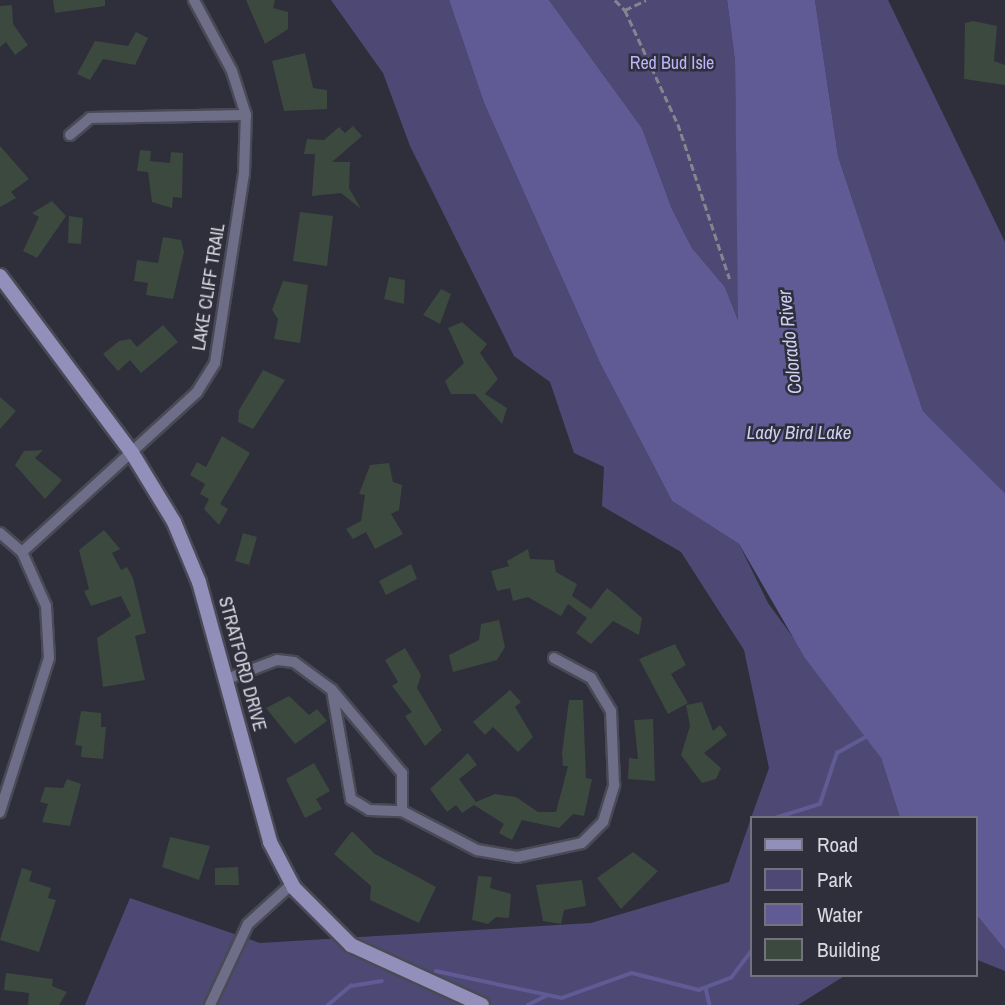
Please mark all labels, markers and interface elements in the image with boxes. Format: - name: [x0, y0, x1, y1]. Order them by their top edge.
- park label: Red Bud Isle: [630, 52, 714, 74]
- street label: LAKE CLIFF TRAIL: [188, 222, 230, 352]
- water label: Colorado River: [773, 289, 807, 395]
- water label: Lady Bird Lake: [747, 422, 851, 444]
- street label: STRATFORD DRIVE: [214, 594, 270, 734]
- legend: [750, 816, 977, 977]
- text: Road: [817, 830, 858, 859]
- text: Park: [817, 865, 852, 894]
- text: Water: [817, 900, 862, 929]
- text: Building: [817, 935, 880, 964]

